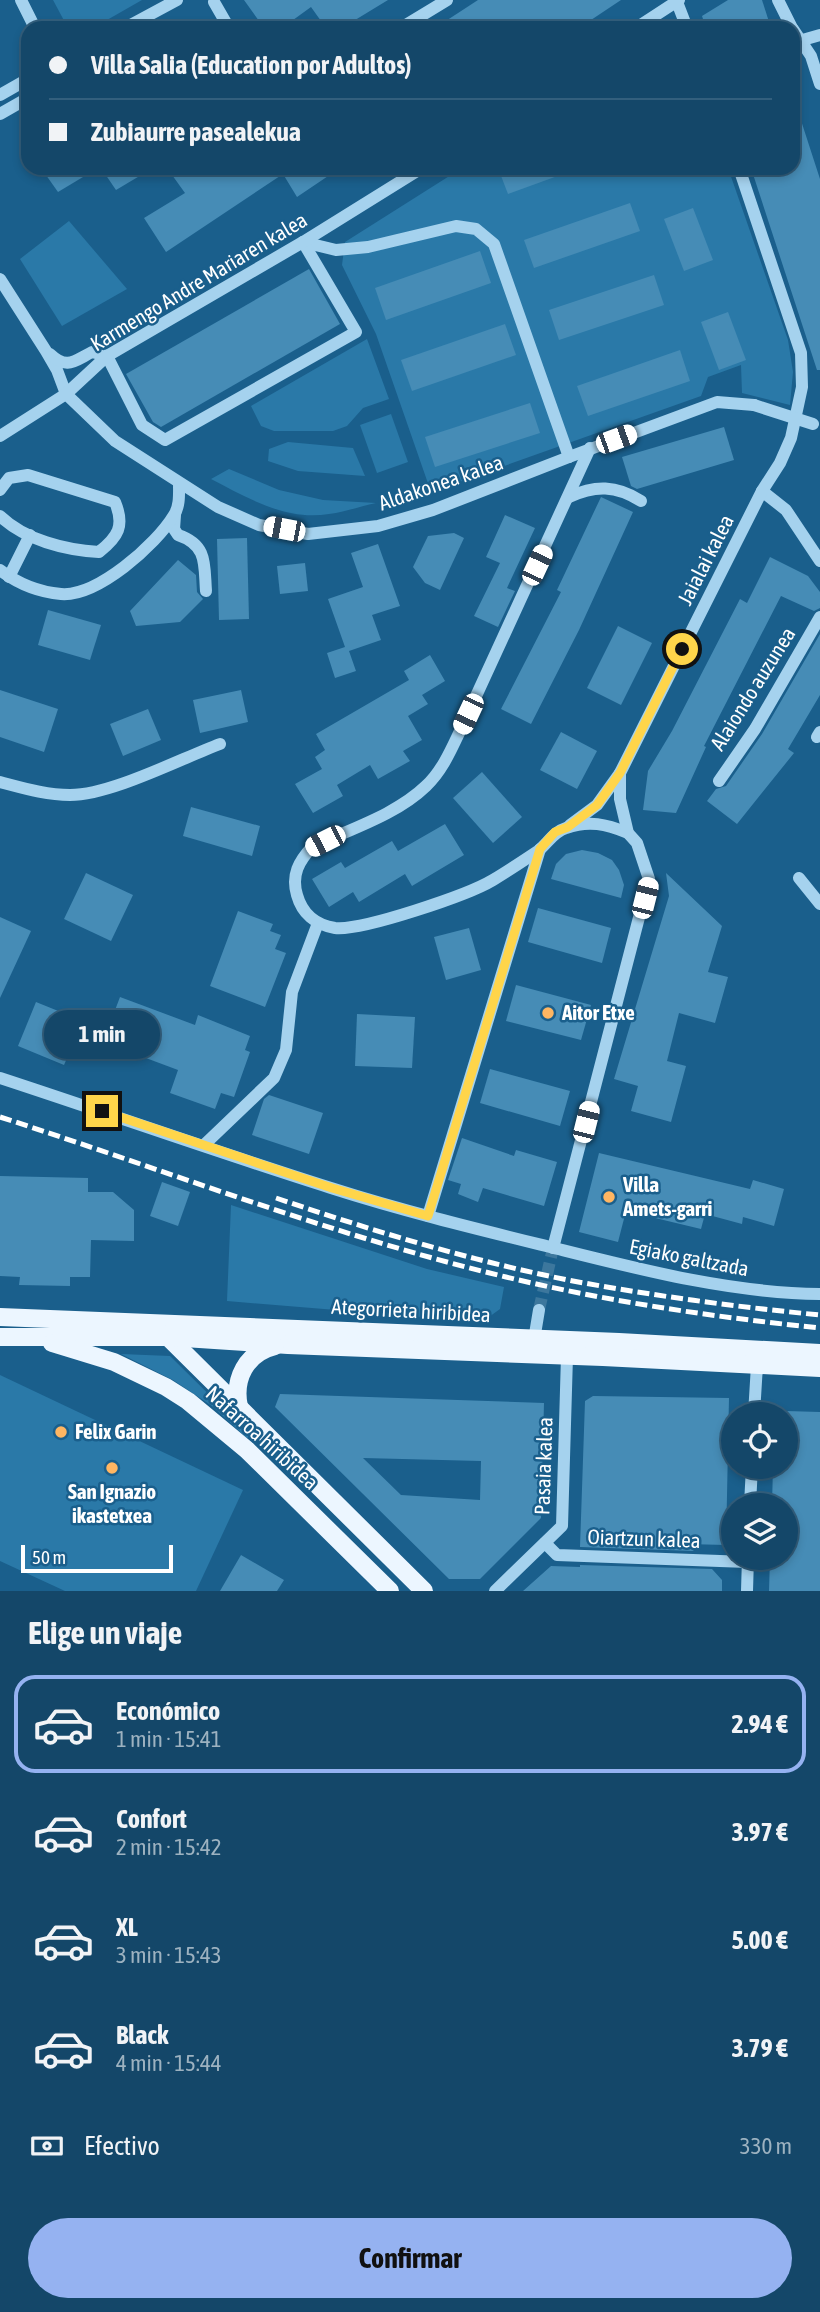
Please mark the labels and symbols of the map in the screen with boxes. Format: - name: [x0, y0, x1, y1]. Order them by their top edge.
- street label: Karmengo Andre Mariaren kalea: [86, 207, 311, 355]
- car: [593, 422, 640, 456]
- street label: Aldakonea kalea: [375, 450, 506, 515]
- street label: Jaialai kalea: [672, 511, 738, 609]
- car: [262, 515, 307, 543]
- car: [519, 542, 556, 588]
- street label: Alaiondo auzunea: [705, 623, 800, 754]
- route start: [666, 633, 698, 665]
- car: [450, 691, 487, 737]
- car: [302, 822, 349, 860]
- car: [630, 875, 661, 921]
- place label: Aitor Etxe: [561, 1000, 635, 1024]
- marker: Aitor Etxe: [540, 1005, 556, 1021]
- callout: 1 min: [44, 1010, 160, 1058]
- route end: [86, 1095, 118, 1127]
- car: [571, 1099, 602, 1145]
- place label: Villa Amets-garri: [622, 1172, 712, 1220]
- marker: Villa Amets-garri: [601, 1189, 617, 1205]
- street label: Egiako galtzada: [627, 1234, 751, 1280]
- street label: Ategorrieta hiribidea: [331, 1294, 491, 1326]
- street label: Nafarroa hiribidea: [202, 1381, 324, 1494]
- street label: Pasaia kalea: [529, 1417, 557, 1515]
- place label: Felix Garin: [75, 1419, 156, 1443]
- marker: Felix Garin: [53, 1424, 69, 1440]
- marker: San Ignazio ikastetxea: [104, 1460, 120, 1476]
- place label: San Ignazio ikastetxea: [68, 1479, 156, 1527]
- street label: Oiartzun kalea: [587, 1524, 701, 1552]
- scale bar: [21, 1542, 173, 1574]

